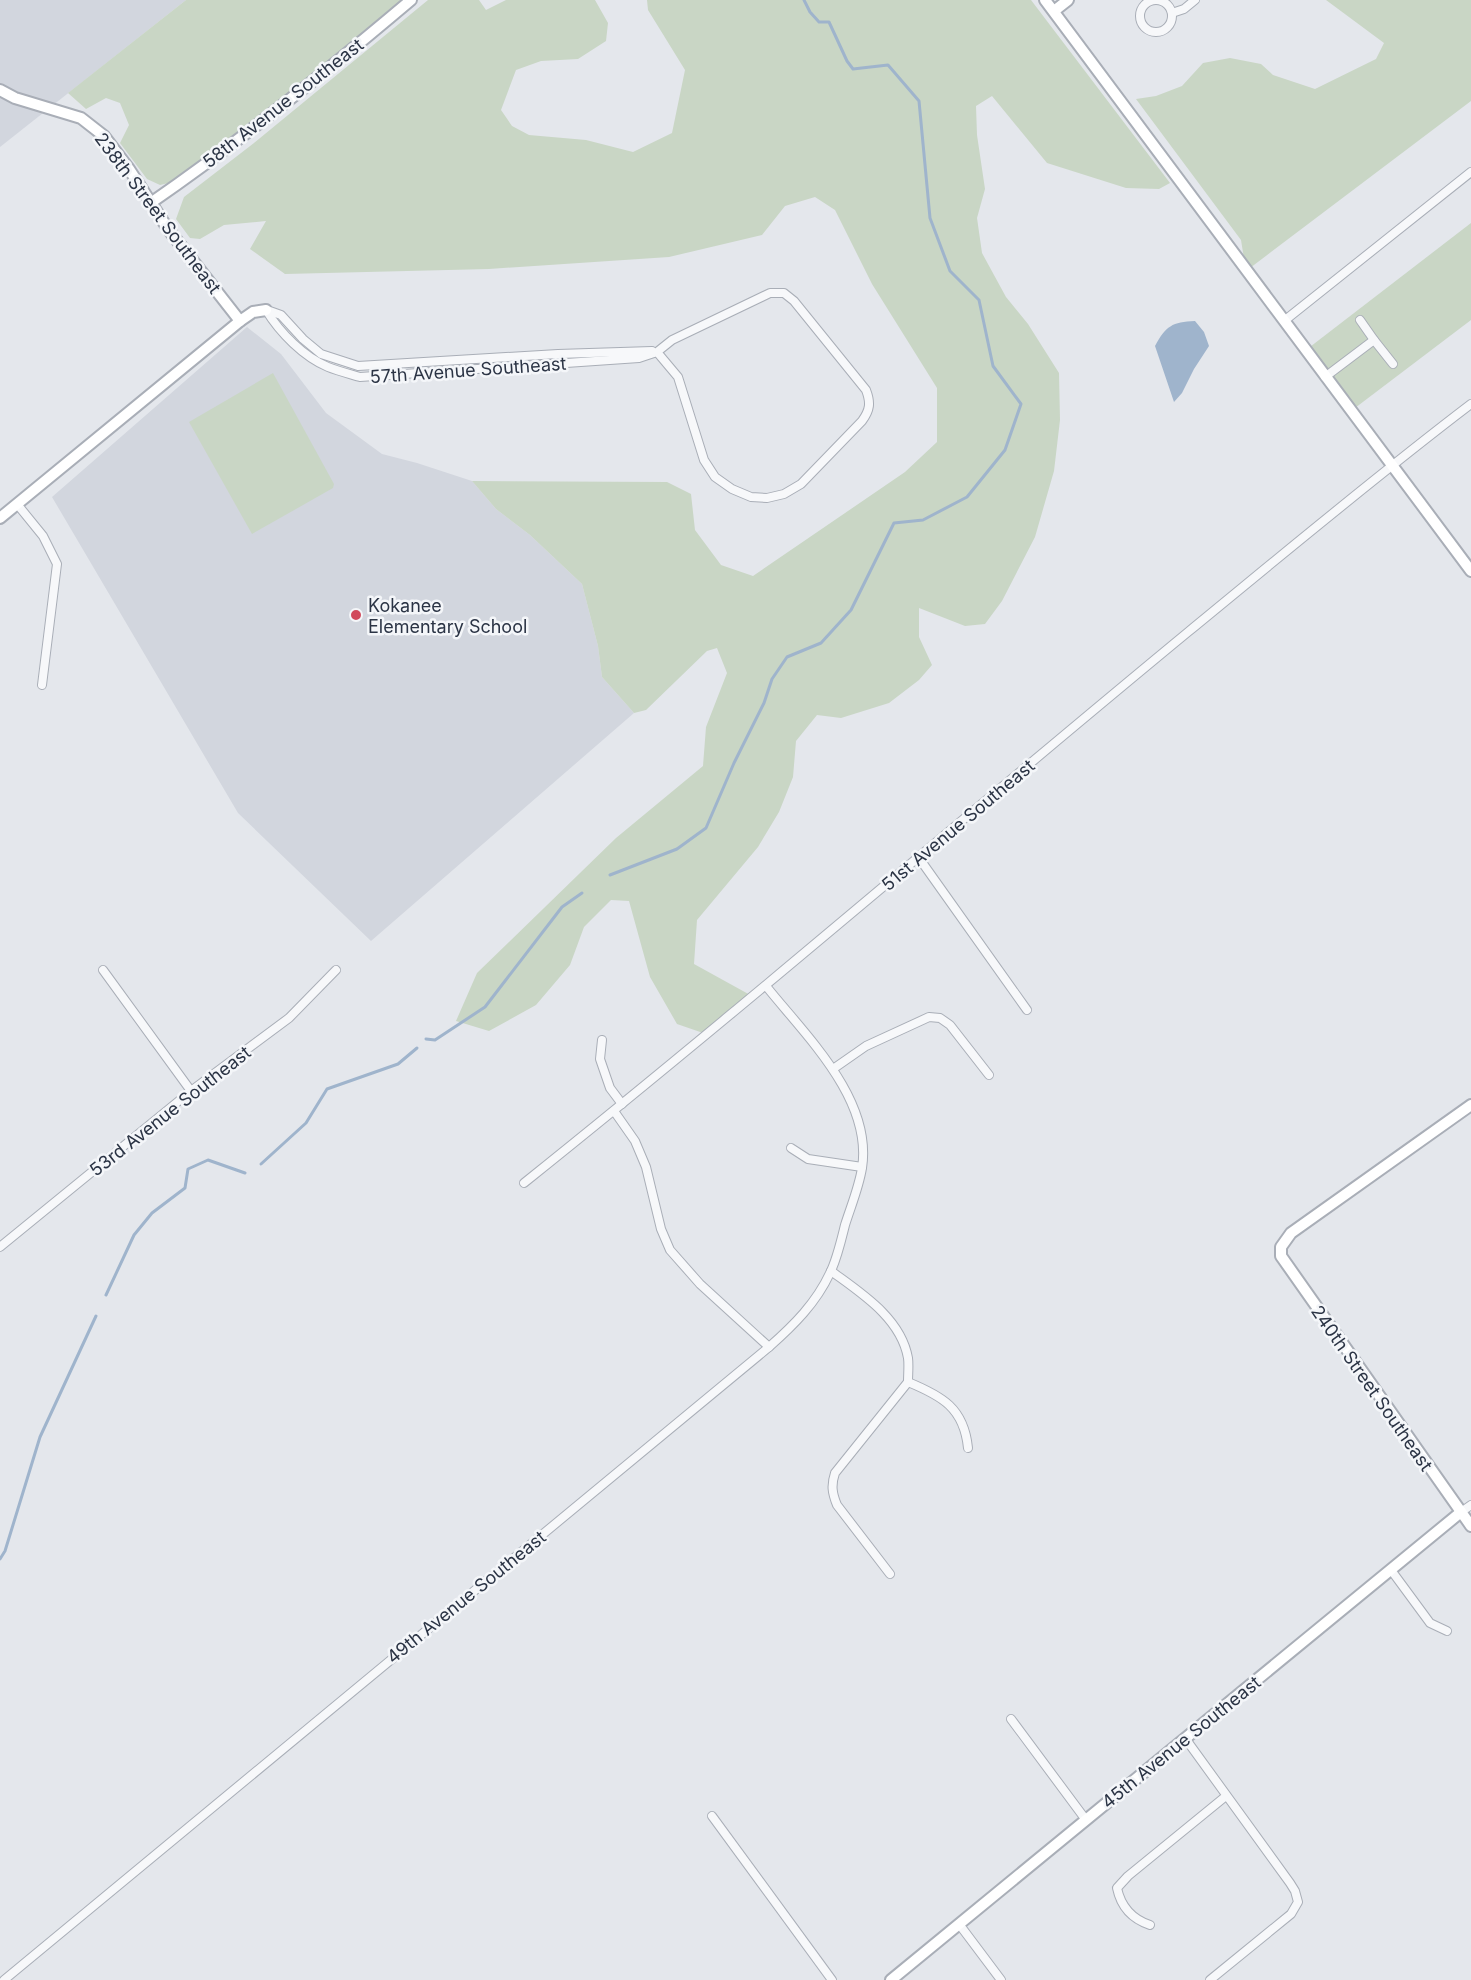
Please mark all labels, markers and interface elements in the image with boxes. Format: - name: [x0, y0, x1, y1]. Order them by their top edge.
- street label: 58th Avenue Southeast: [199, 34, 367, 172]
- street label: 238th Street Southeast: [91, 128, 226, 298]
- street label: 57th Avenue Southeast: [369, 353, 567, 387]
- place label: Kokanee Elementary School: [368, 595, 527, 637]
- marker: Kokanee Elementary School: [349, 608, 363, 622]
- street label: 51st Avenue Southeast: [877, 755, 1039, 895]
- street label: 53rd Avenue Southeast: [85, 1042, 255, 1180]
- street label: 240th Street Southeast: [1307, 1301, 1437, 1475]
- street label: 49th Avenue Southeast: [382, 1526, 550, 1668]
- street label: 45th Avenue Southeast: [1097, 1671, 1265, 1813]

